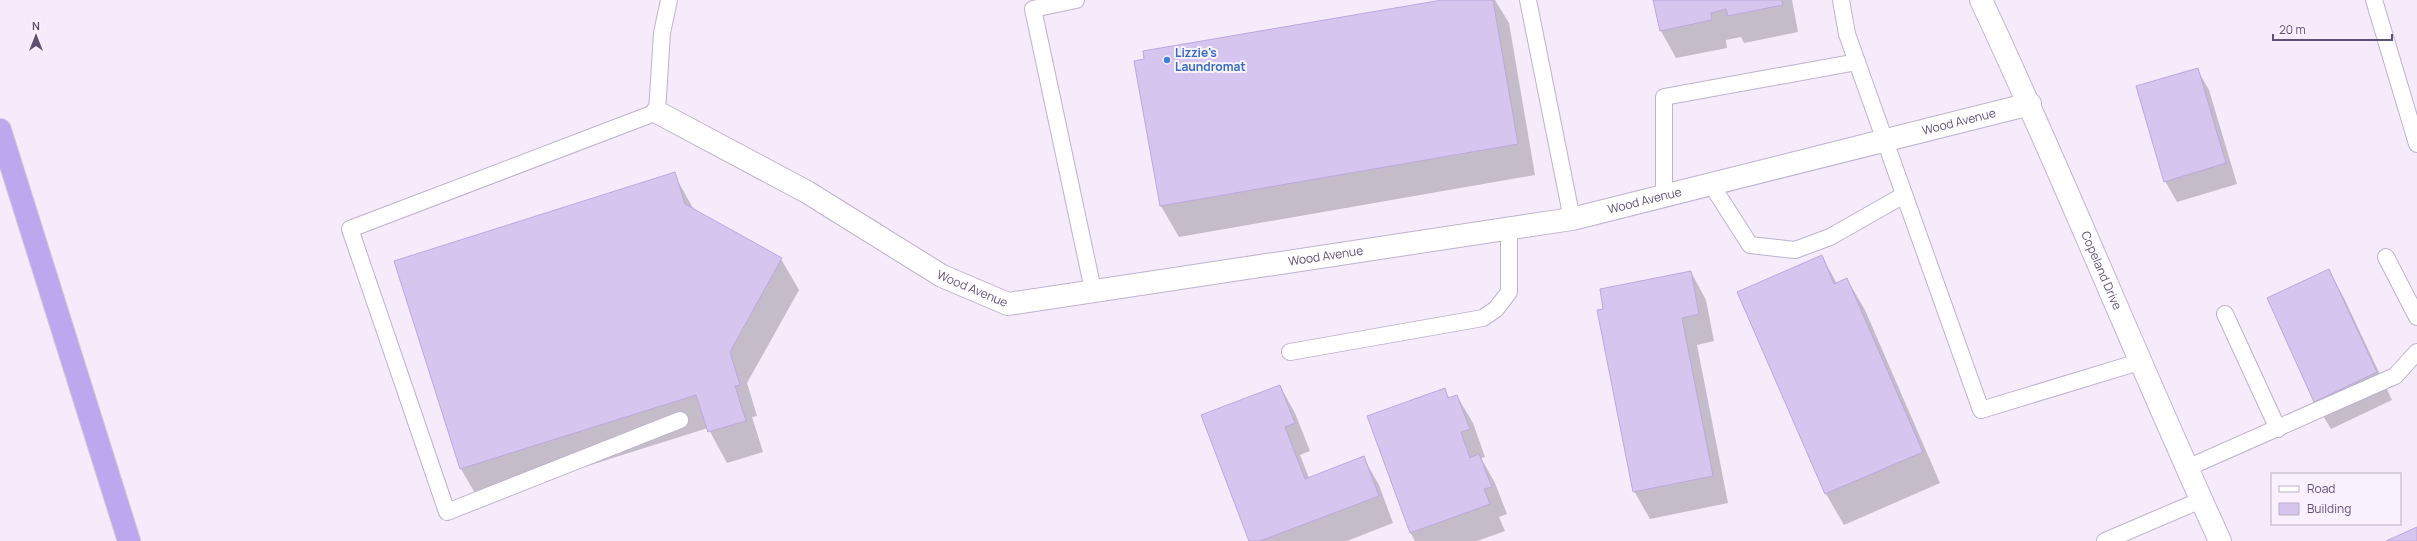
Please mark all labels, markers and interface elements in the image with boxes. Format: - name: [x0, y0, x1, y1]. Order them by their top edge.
- north arrow: [16, 16, 56, 56]
- scale bar: [2273, 16, 2392, 42]
- text: N: [32, 18, 40, 33]
- text: 20 m: [2279, 21, 2306, 38]
- place label: Lizzie's Laundromat: [1175, 44, 1246, 75]
- marker: Lizzie's Laundromat: [1162, 55, 1172, 65]
- street label: Wood Avenue: [1920, 104, 1997, 139]
- street label: Wood Avenue: [1606, 183, 1683, 218]
- street label: Copeland Drive: [2077, 228, 2126, 312]
- street label: Wood Avenue: [1287, 242, 1364, 270]
- street label: Wood Avenue: [935, 266, 1011, 311]
- legend: [2271, 473, 2401, 525]
- text: Road: [2307, 480, 2335, 497]
- text: Building: [2307, 500, 2351, 517]

